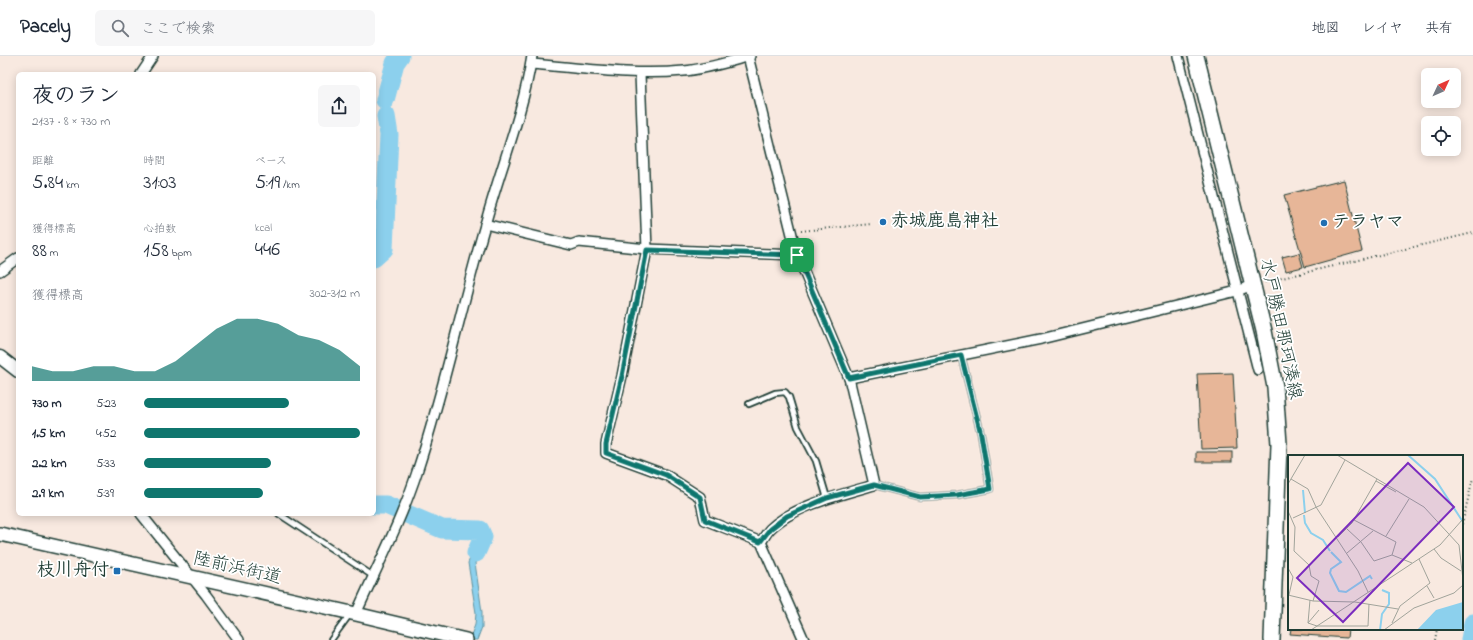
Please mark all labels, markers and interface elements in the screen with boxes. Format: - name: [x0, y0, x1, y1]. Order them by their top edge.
- search box: [95, 10, 375, 46]
- text: Pacely: [20, 14, 71, 41]
- icon: search: [109, 17, 131, 39]
- text: ここで検索: [141, 18, 216, 40]
- text: 地図: [1312, 18, 1340, 39]
- text: レイヤ: [1362, 18, 1403, 39]
- text: 共有: [1425, 18, 1453, 39]
- north arrow: [1421, 68, 1461, 108]
- map controls: [1421, 68, 1461, 156]
- text: 夜のラン: [32, 81, 120, 113]
- button: share: [318, 85, 360, 127]
- text: 21:37 · 8 × 730 m: [32, 112, 110, 131]
- button: locate: [1421, 116, 1461, 156]
- text: 距離: [32, 153, 54, 169]
- text: 時間: [143, 153, 165, 169]
- text: ペース: [255, 153, 287, 169]
- text: 5.84: [32, 169, 63, 198]
- text: 31:03: [143, 169, 177, 198]
- text: 5:19: [255, 169, 280, 198]
- text: km: [63, 177, 79, 193]
- text: /km: [280, 177, 300, 193]
- place label: 赤城鹿島神社: [891, 209, 999, 235]
- place label: テラヤマ: [1332, 210, 1404, 236]
- marker: 赤城鹿島神社: [878, 217, 888, 227]
- marker: テラヤマ: [1319, 218, 1329, 228]
- text: kcal: [255, 220, 272, 236]
- text: 獲得標高: [32, 221, 76, 237]
- text: 心拍数: [143, 221, 176, 237]
- text: 446: [255, 236, 280, 265]
- text: 88: [32, 237, 47, 266]
- text: 158: [143, 237, 169, 266]
- pin: [780, 238, 814, 272]
- icon: arrive: [786, 244, 808, 266]
- text: m: [47, 245, 58, 261]
- text: bpm: [169, 245, 192, 261]
- street label: 水戸勝田那珂湊線: [1252, 256, 1308, 402]
- text: 302–312 m: [310, 284, 360, 303]
- text: 獲得標高: [32, 286, 84, 305]
- text: 730 m: [32, 394, 62, 413]
- text: 5:23: [96, 394, 116, 413]
- text: 1.5 km: [32, 424, 65, 443]
- text: 4:52: [96, 424, 116, 443]
- text: 2.2 km: [32, 454, 67, 473]
- text: 5:33: [96, 454, 115, 473]
- inset map: [1288, 455, 1463, 630]
- text: 2.9 km: [32, 484, 64, 503]
- text: 5:39: [96, 484, 114, 503]
- street label: 陸前浜街道: [190, 546, 284, 592]
- place label: 枝川舟付: [37, 558, 109, 584]
- marker: 枝川舟付: [112, 566, 122, 576]

